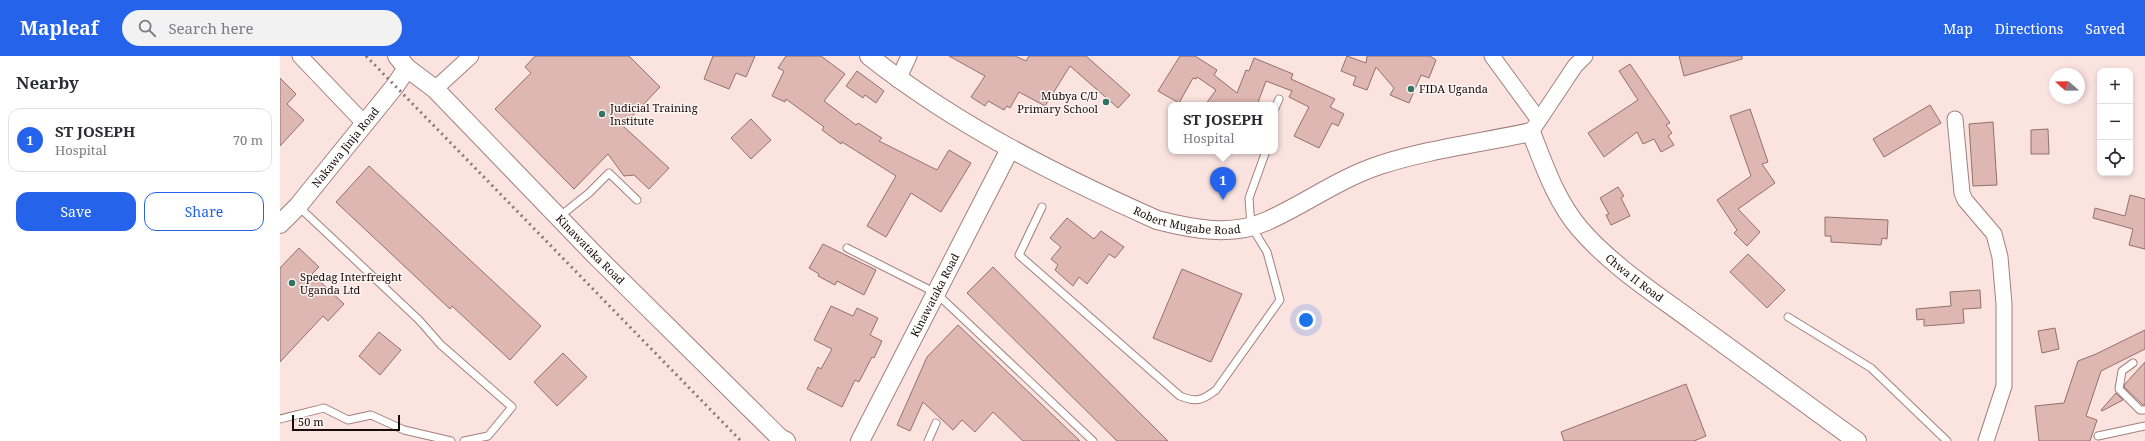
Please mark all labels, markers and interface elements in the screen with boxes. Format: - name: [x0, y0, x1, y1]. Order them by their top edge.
- search box: [122, 10, 402, 46]
- text: Mapleaf: [20, 15, 98, 41]
- icon: search: [136, 17, 158, 39]
- text: Search here: [168, 18, 254, 38]
- text: Map: [1943, 19, 1973, 38]
- text: Directions: [1995, 19, 2063, 38]
- text: Saved: [2085, 19, 2125, 38]
- north arrow: [2049, 68, 2085, 104]
- map controls: [2097, 68, 2133, 176]
- button: +: [2097, 68, 2133, 104]
- text: Nearby: [16, 71, 79, 94]
- place label: FIDA Uganda: [1419, 81, 1488, 96]
- marker: FIDA Uganda: [1406, 84, 1416, 94]
- place label: Mubya C/U Primary School: [1017, 88, 1099, 116]
- marker: Mubya C/U Primary School: [1101, 97, 1111, 107]
- place label: Judicial Training Institute: [609, 100, 698, 128]
- popup: [1168, 102, 1278, 154]
- street label: Nakawa Jinja Road: [308, 103, 382, 190]
- button: −: [2097, 104, 2133, 140]
- marker: Judicial Training Institute: [597, 109, 607, 119]
- text: ST JOSEPH: [1183, 109, 1263, 129]
- text: ST JOSEPH: [55, 121, 135, 141]
- text: Hospital: [1183, 129, 1235, 147]
- text: 1: [26, 131, 34, 149]
- text: 70 m: [233, 131, 263, 149]
- button: locate: [2097, 140, 2133, 176]
- text: Hospital: [55, 141, 107, 159]
- pin: 1: [1210, 167, 1236, 200]
- button: Save: [16, 192, 136, 231]
- button: Share: [144, 192, 264, 231]
- street label: Robert Mugabe Road: [1131, 202, 1242, 237]
- street label: Kinawataka Road: [553, 211, 629, 288]
- street label: Kinawataka Road: [907, 250, 962, 339]
- street label: Chwa II Road: [1602, 250, 1667, 305]
- place label: Spedag Interfreight Uganda Ltd: [300, 269, 402, 297]
- marker: Spedag Interfreight Uganda Ltd: [287, 278, 297, 288]
- your location: [1296, 310, 1316, 330]
- scale bar: [292, 413, 400, 432]
- text: 50 m: [298, 414, 324, 429]

